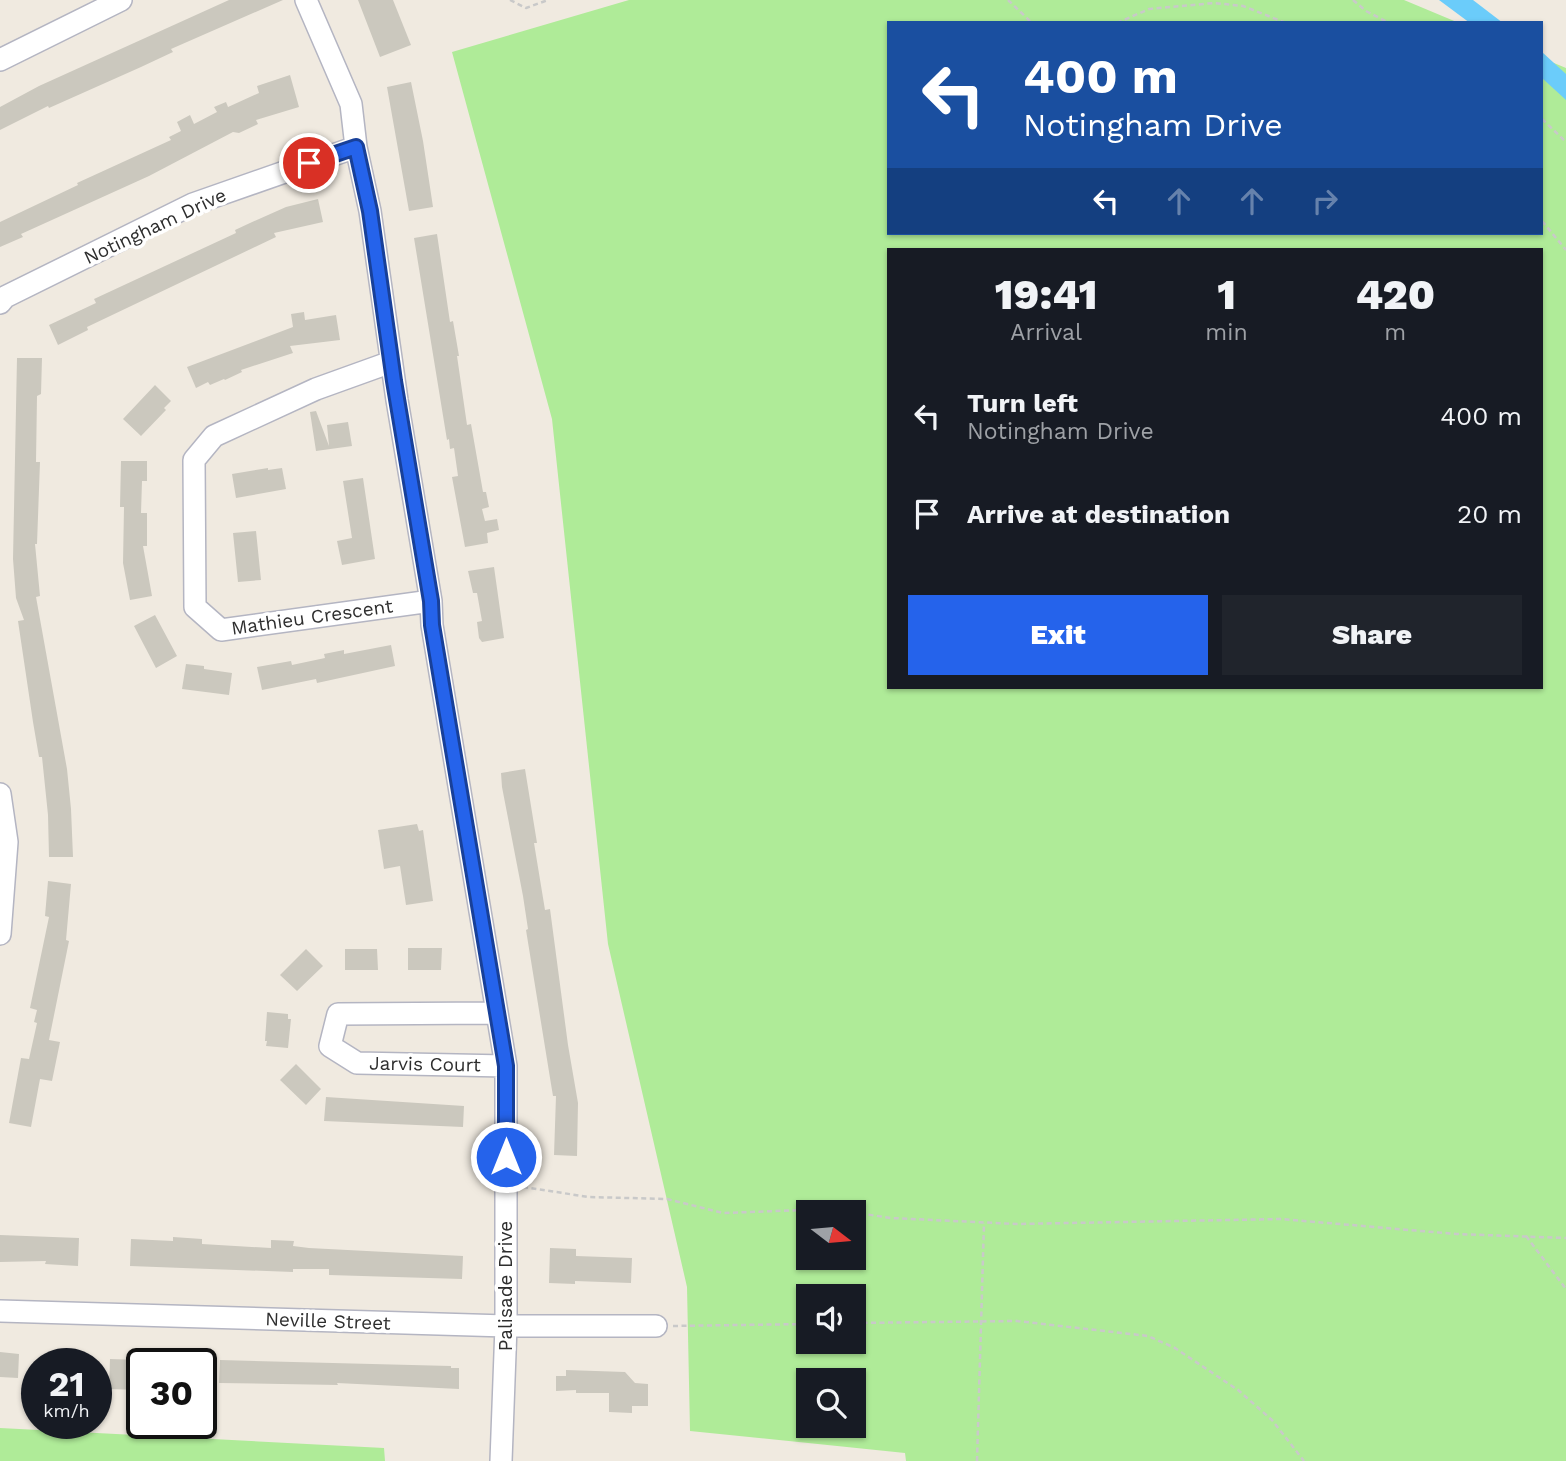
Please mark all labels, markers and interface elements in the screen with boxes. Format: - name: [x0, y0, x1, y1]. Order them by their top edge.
- text: 400 m: [1023, 47, 1178, 105]
- icon: left: [908, 49, 999, 140]
- text: Notingham Drive: [1023, 106, 1283, 144]
- pin: [279, 133, 339, 193]
- icon: arrive: [290, 144, 328, 182]
- icon: left: [1087, 182, 1125, 220]
- icon: ahead: [1160, 182, 1198, 220]
- icon: ahead: [1233, 182, 1271, 220]
- icon: right: [1306, 182, 1344, 220]
- street label: Notingham Drive: [80, 183, 230, 269]
- text: 19:41: [995, 270, 1098, 319]
- text: 1: [1217, 270, 1236, 319]
- text: 420: [1356, 270, 1435, 319]
- text: Arrival: [1010, 319, 1082, 346]
- text: min: [1205, 319, 1248, 346]
- text: m: [1384, 319, 1406, 346]
- text: Turn left: [967, 388, 1078, 418]
- icon: left: [908, 397, 946, 435]
- text: 400 m: [1440, 401, 1522, 431]
- text: Notingham Drive: [967, 418, 1154, 445]
- icon: arrive: [908, 495, 946, 533]
- text: Arrive at destination: [967, 499, 1230, 529]
- text: 20 m: [1457, 499, 1522, 529]
- street label: Mathieu Crescent: [230, 594, 394, 640]
- button: Exit: [908, 595, 1208, 675]
- button: Share: [1222, 595, 1522, 675]
- street label: Jarvis Court: [369, 1052, 481, 1076]
- position arrow: [469, 1120, 543, 1194]
- north arrow: [796, 1200, 866, 1270]
- map controls: [796, 1200, 866, 1438]
- street label: Palisade Drive: [494, 1221, 517, 1351]
- button: sound: [796, 1284, 866, 1354]
- street label: Neville Street: [265, 1307, 391, 1335]
- speed limit sign: 30: [126, 1348, 217, 1439]
- text: 21: [49, 1363, 84, 1405]
- button: search: [796, 1368, 866, 1438]
- text: km/h: [43, 1400, 90, 1421]

